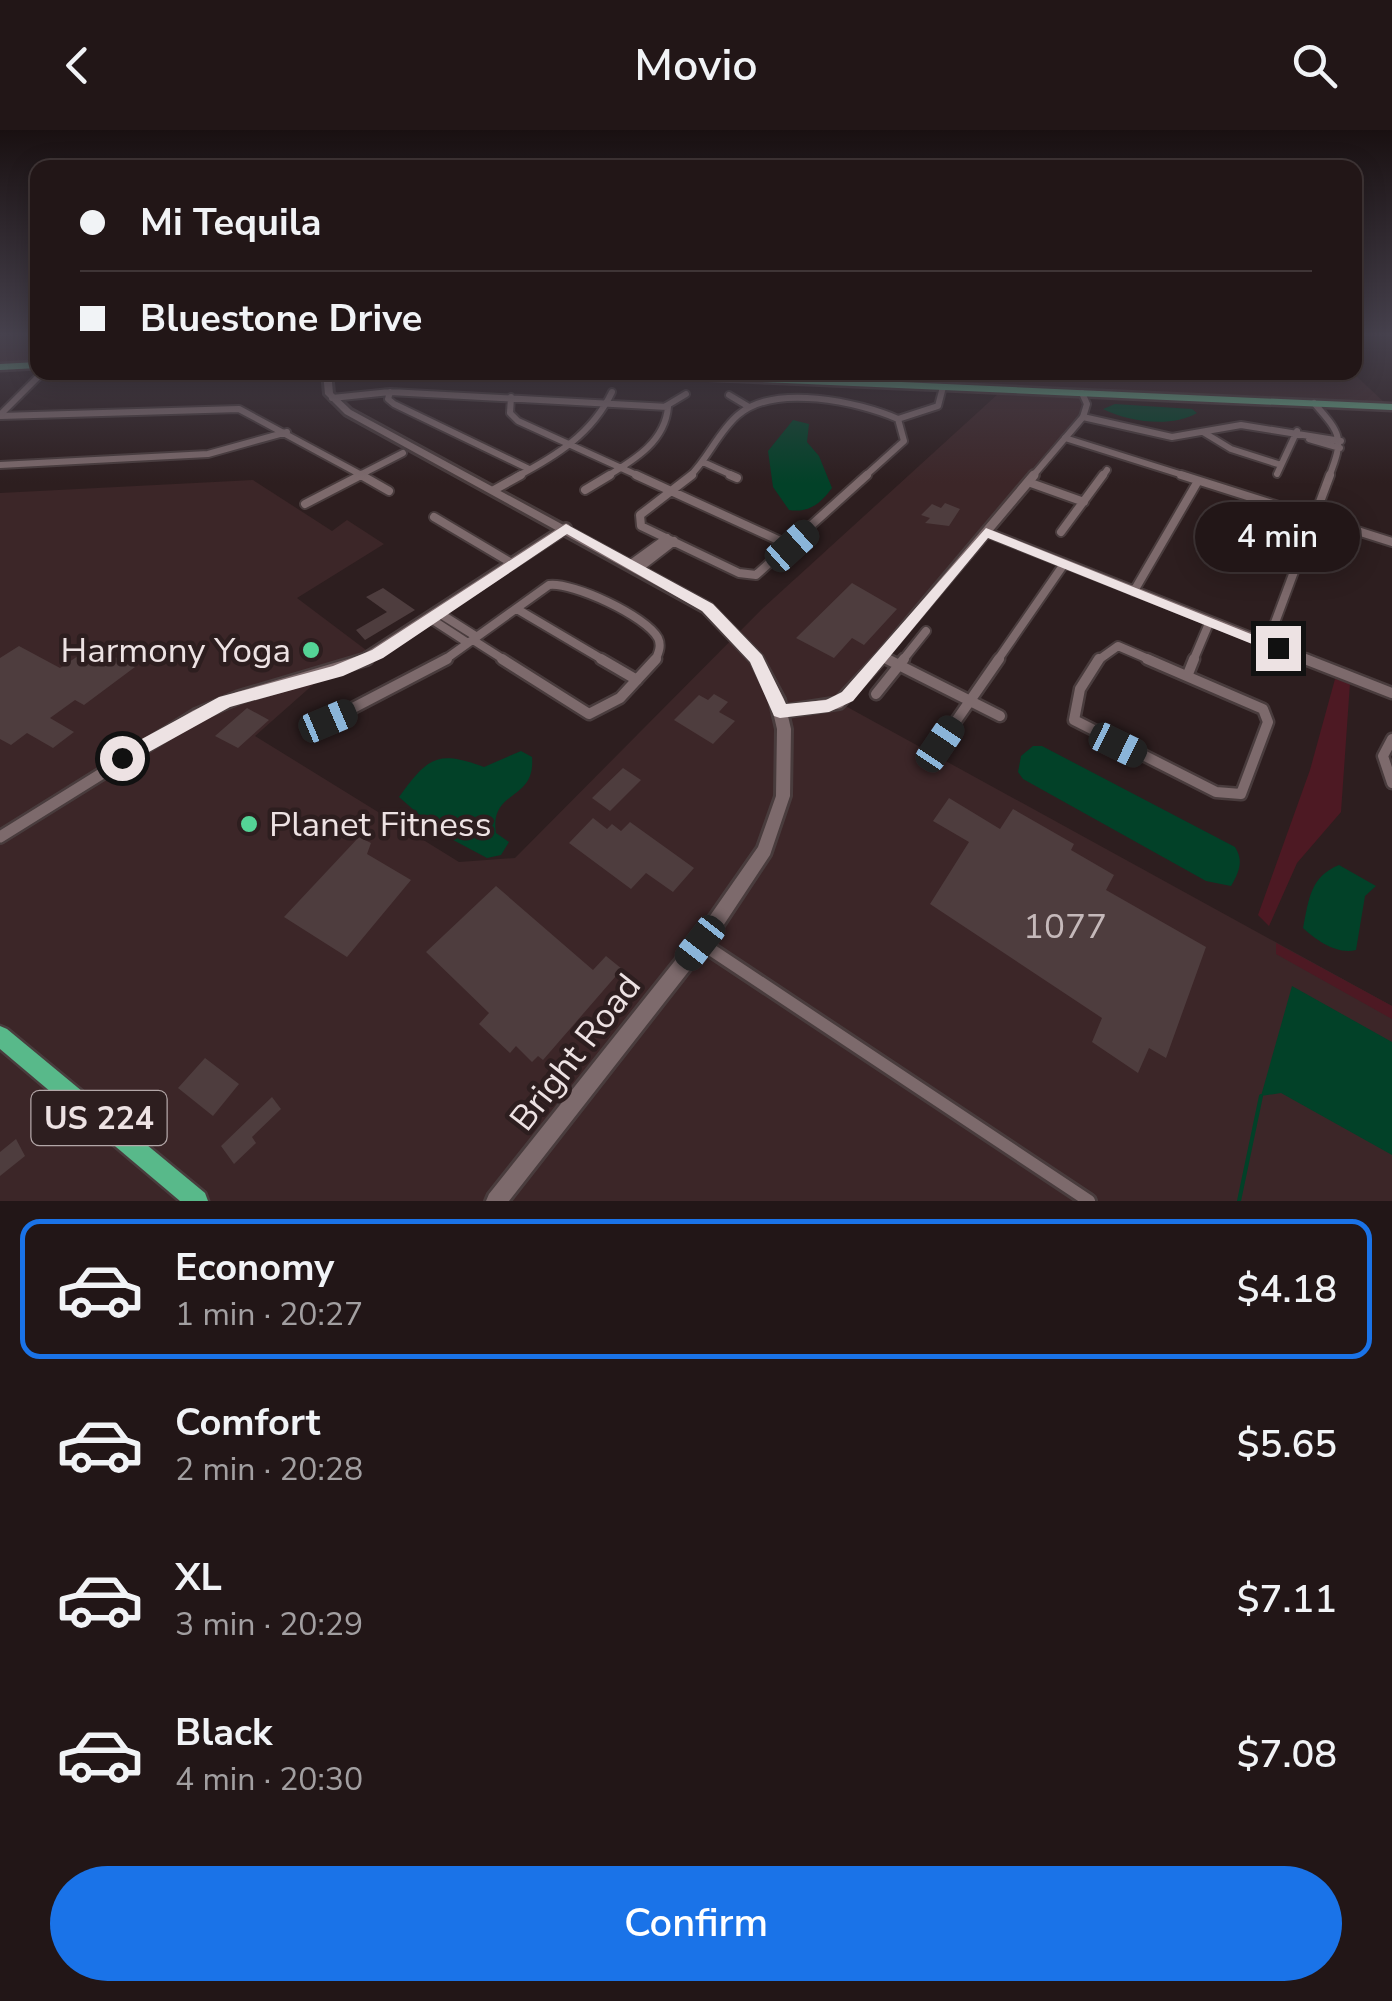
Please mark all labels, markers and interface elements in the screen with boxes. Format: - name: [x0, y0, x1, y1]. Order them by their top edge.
- text: Movio: [634, 35, 758, 96]
- icon: back: [50, 38, 105, 93]
- icon: search: [1287, 38, 1342, 93]
- text: Mi Tequila: [140, 197, 322, 248]
- text: Bluestone Drive: [140, 293, 422, 344]
- callout: 4 min: [1196, 503, 1360, 573]
- car: [760, 515, 824, 577]
- text: 4 min: [1237, 515, 1318, 558]
- route end: [1256, 626, 1301, 671]
- place label: Harmony Yoga: [61, 627, 291, 674]
- marker: Harmony Yoga: [300, 639, 322, 661]
- car: [295, 695, 361, 747]
- car: [911, 711, 969, 777]
- car: [1084, 718, 1152, 772]
- route start: [100, 736, 145, 781]
- place label: Planet Fitness: [269, 801, 492, 848]
- marker: Planet Fitness: [238, 813, 260, 835]
- house number: 1077: [1023, 903, 1107, 950]
- car: [670, 910, 730, 976]
- street label: Bright Road: [499, 964, 652, 1141]
- road number: US 224: [32, 1091, 166, 1145]
- text: Economy: [175, 1242, 334, 1293]
- icon: car: [55, 1244, 145, 1334]
- text: $4.18: [1237, 1264, 1337, 1315]
- text: 1 min · 20:27: [175, 1293, 363, 1336]
- text: Comfort: [175, 1397, 320, 1448]
- icon: car: [55, 1399, 145, 1489]
- text: $5.65: [1237, 1419, 1337, 1470]
- text: 2 min · 20:28: [175, 1448, 363, 1491]
- text: XL: [175, 1552, 222, 1603]
- icon: car: [55, 1554, 145, 1644]
- text: $7.11: [1237, 1574, 1337, 1625]
- text: 3 min · 20:29: [175, 1603, 363, 1646]
- text: Black: [175, 1707, 272, 1758]
- icon: car: [55, 1709, 145, 1799]
- text: $7.08: [1237, 1729, 1337, 1780]
- text: 4 min · 20:30: [175, 1758, 363, 1801]
- button: Confirm: [50, 1866, 1342, 1981]

